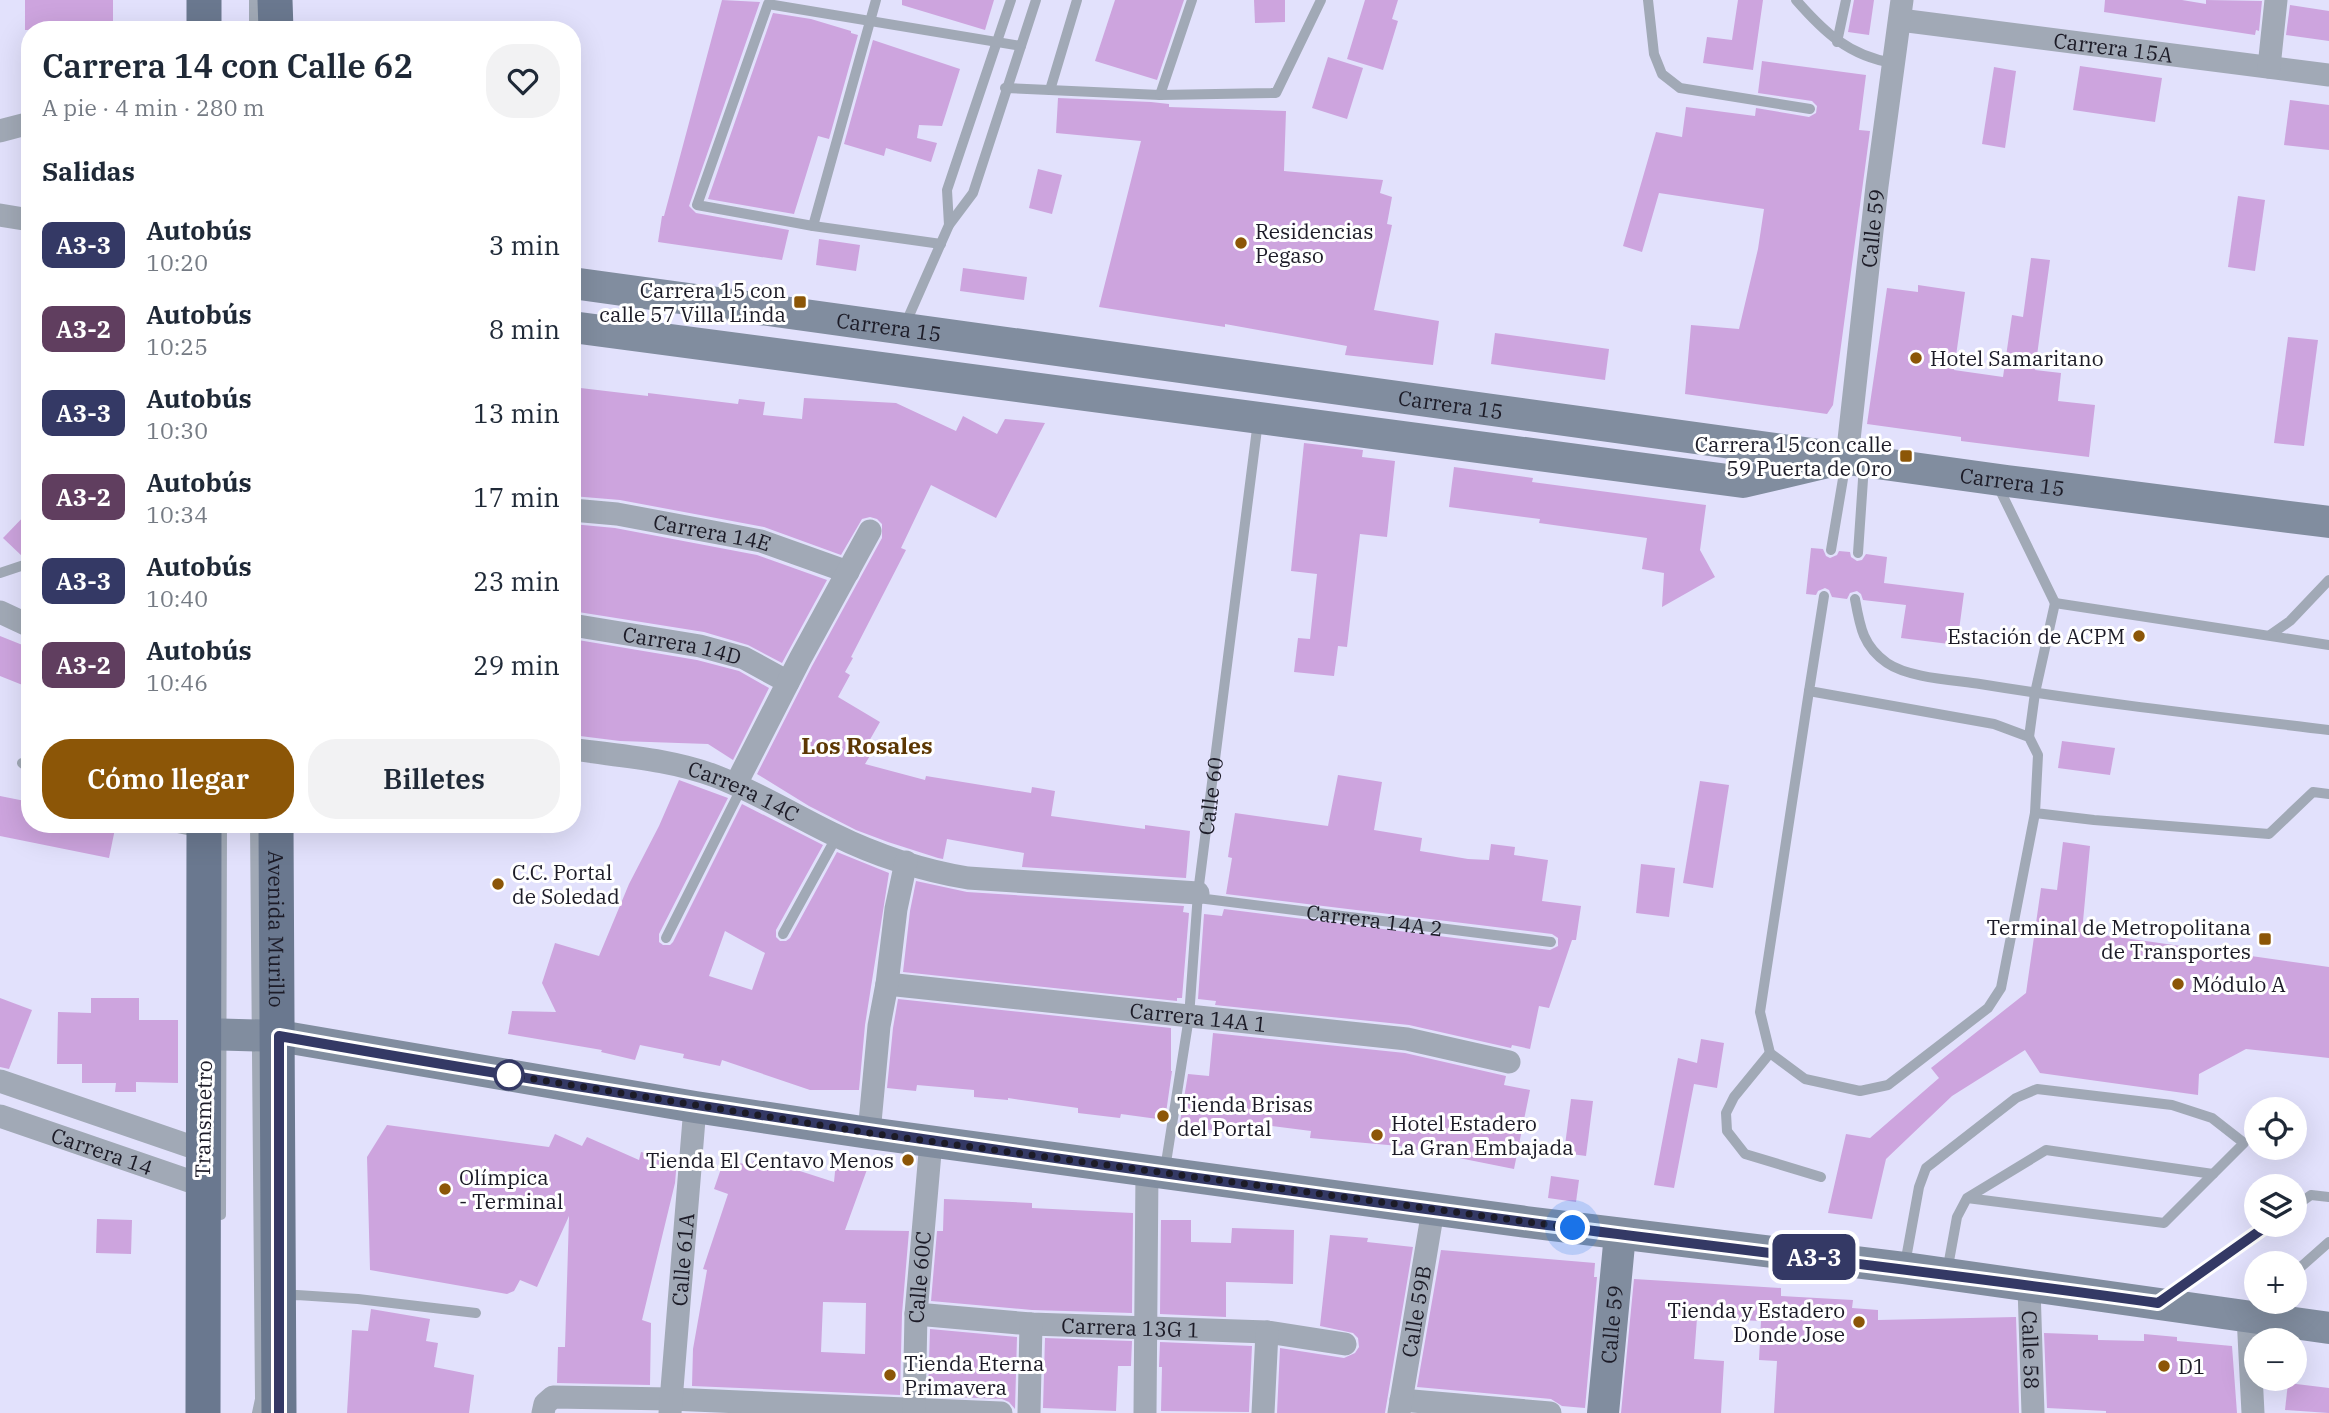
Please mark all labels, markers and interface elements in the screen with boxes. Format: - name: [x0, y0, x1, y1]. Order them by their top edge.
- street label: Carrera 15A: [2052, 26, 2175, 69]
- text: Carrera 14 con Calle 62: [42, 44, 413, 87]
- button: heart: [486, 44, 560, 118]
- text: A pie · 4 min · 280 m: [42, 92, 265, 122]
- text: Salidas: [42, 154, 135, 188]
- street label: Calle 59: [1854, 188, 1891, 269]
- text: Autobús: [146, 213, 252, 247]
- place label: Residencias Pegaso: [1255, 217, 1374, 269]
- text: 3 min: [489, 228, 560, 262]
- text: A3-3: [56, 229, 111, 261]
- marker: Residencias Pegaso: [1233, 235, 1249, 251]
- text: 10:20: [146, 247, 208, 277]
- place label: Carrera 15 con calle 57 Villa Linda: [599, 276, 786, 328]
- marker: Carrera 15 con calle 57 Villa Linda: [792, 294, 808, 310]
- text: Autobús: [146, 297, 252, 331]
- street label: Carrera 15: [835, 306, 943, 348]
- text: 8 min: [489, 312, 560, 346]
- text: A3-2: [56, 313, 111, 345]
- text: 10:25: [146, 331, 208, 361]
- place label: Hotel Samaritano: [1930, 344, 2104, 372]
- marker: Hotel Samaritano: [1908, 350, 1924, 366]
- text: Autobús: [146, 381, 252, 415]
- street label: Carrera 15: [1396, 383, 1505, 425]
- text: 13 min: [473, 396, 560, 430]
- text: A3-3: [56, 397, 111, 429]
- text: 10:30: [146, 415, 208, 445]
- place label: Carrera 15 con calle 59 Puerta de Oro: [1695, 430, 1892, 482]
- marker: Carrera 15 con calle 59 Puerta de Oro: [1898, 448, 1914, 464]
- street label: Carrera 15: [1958, 461, 2067, 502]
- text: Autobús: [146, 465, 252, 499]
- text: 17 min: [473, 480, 560, 514]
- text: A3-2: [56, 481, 111, 513]
- text: 10:34: [146, 499, 208, 529]
- street label: Carrera 14E: [651, 507, 775, 558]
- text: Autobús: [146, 549, 252, 583]
- text: 23 min: [473, 564, 560, 598]
- text: A3-3: [56, 565, 111, 597]
- text: 10:40: [146, 583, 208, 613]
- street label: Carrera 14D: [621, 620, 745, 671]
- place label: Estación de ACPM: [1947, 622, 2125, 650]
- marker: Estación de ACPM: [2131, 628, 2147, 644]
- text: Autobús: [146, 633, 252, 667]
- text: 29 min: [473, 648, 560, 682]
- text: A3-2: [56, 649, 111, 681]
- text: 10:46: [146, 667, 208, 697]
- district label: Los Rosales: [801, 730, 933, 760]
- button: Cómo llegar: [42, 739, 294, 819]
- button: Billetes: [308, 739, 560, 819]
- street label: Carrera 14C: [685, 754, 804, 828]
- street label: Calle 60: [1191, 755, 1229, 837]
- street label: Avenida Murillo: [262, 850, 291, 1008]
- place label: C.C. Portal de Soledad: [512, 858, 620, 910]
- marker: C.C. Portal de Soledad: [490, 876, 506, 892]
- street label: Carrera 14A 2: [1305, 898, 1445, 942]
- place label: Terminal de Metropolitana de Transportes: [1986, 913, 2251, 965]
- marker: Terminal de Metropolitana de Transportes: [2257, 931, 2273, 947]
- place label: Módulo A: [2192, 970, 2286, 998]
- marker: Módulo A: [2170, 976, 2186, 992]
- street label: Carrera 14A 1: [1128, 996, 1268, 1038]
- street label: Transmetro: [188, 1060, 218, 1178]
- unlabelled marker: [494, 1060, 524, 1090]
- place label: Tienda Brisas del Portal: [1177, 1090, 1313, 1142]
- map controls: [2244, 1097, 2307, 1391]
- button: locate: [2244, 1097, 2307, 1160]
- marker: Tienda Brisas del Portal: [1155, 1108, 1171, 1124]
- place label: Hotel Estadero La Gran Embajada: [1391, 1109, 1574, 1161]
- street label: Carrera 14: [48, 1121, 157, 1181]
- marker: Hotel Estadero La Gran Embajada: [1369, 1127, 1385, 1143]
- place label: Tienda El Centavo Menos: [646, 1146, 894, 1174]
- marker: Tienda El Centavo Menos: [900, 1152, 916, 1168]
- place label: Olímpica - Terminal: [459, 1163, 563, 1215]
- button: layers: [2244, 1174, 2307, 1237]
- marker: Olímpica - Terminal: [437, 1181, 453, 1197]
- your location: [1555, 1210, 1590, 1245]
- street label: Calle 61A: [665, 1211, 700, 1307]
- street label: Calle 60C: [902, 1230, 937, 1324]
- line badge: A3-3: [1765, 1234, 1863, 1280]
- text: A3-3: [1786, 1241, 1842, 1273]
- button: +: [2244, 1251, 2307, 1314]
- street label: Calle 59B: [1395, 1263, 1437, 1360]
- street label: Calle 59: [1594, 1284, 1629, 1365]
- place label: Tienda y Estadero Donde Jose: [1667, 1296, 1845, 1348]
- street label: Calle 58: [2016, 1310, 2046, 1390]
- street label: Carrera 13G 1: [1061, 1311, 1200, 1344]
- marker: Tienda y Estadero Donde Jose: [1851, 1314, 1867, 1330]
- button: −: [2244, 1328, 2307, 1391]
- place label: Tienda Eterna Primavera: [904, 1349, 1044, 1401]
- place label: D1: [2178, 1352, 2205, 1380]
- marker: D1: [2156, 1358, 2172, 1374]
- marker: Tienda Eterna Primavera: [882, 1367, 898, 1383]

